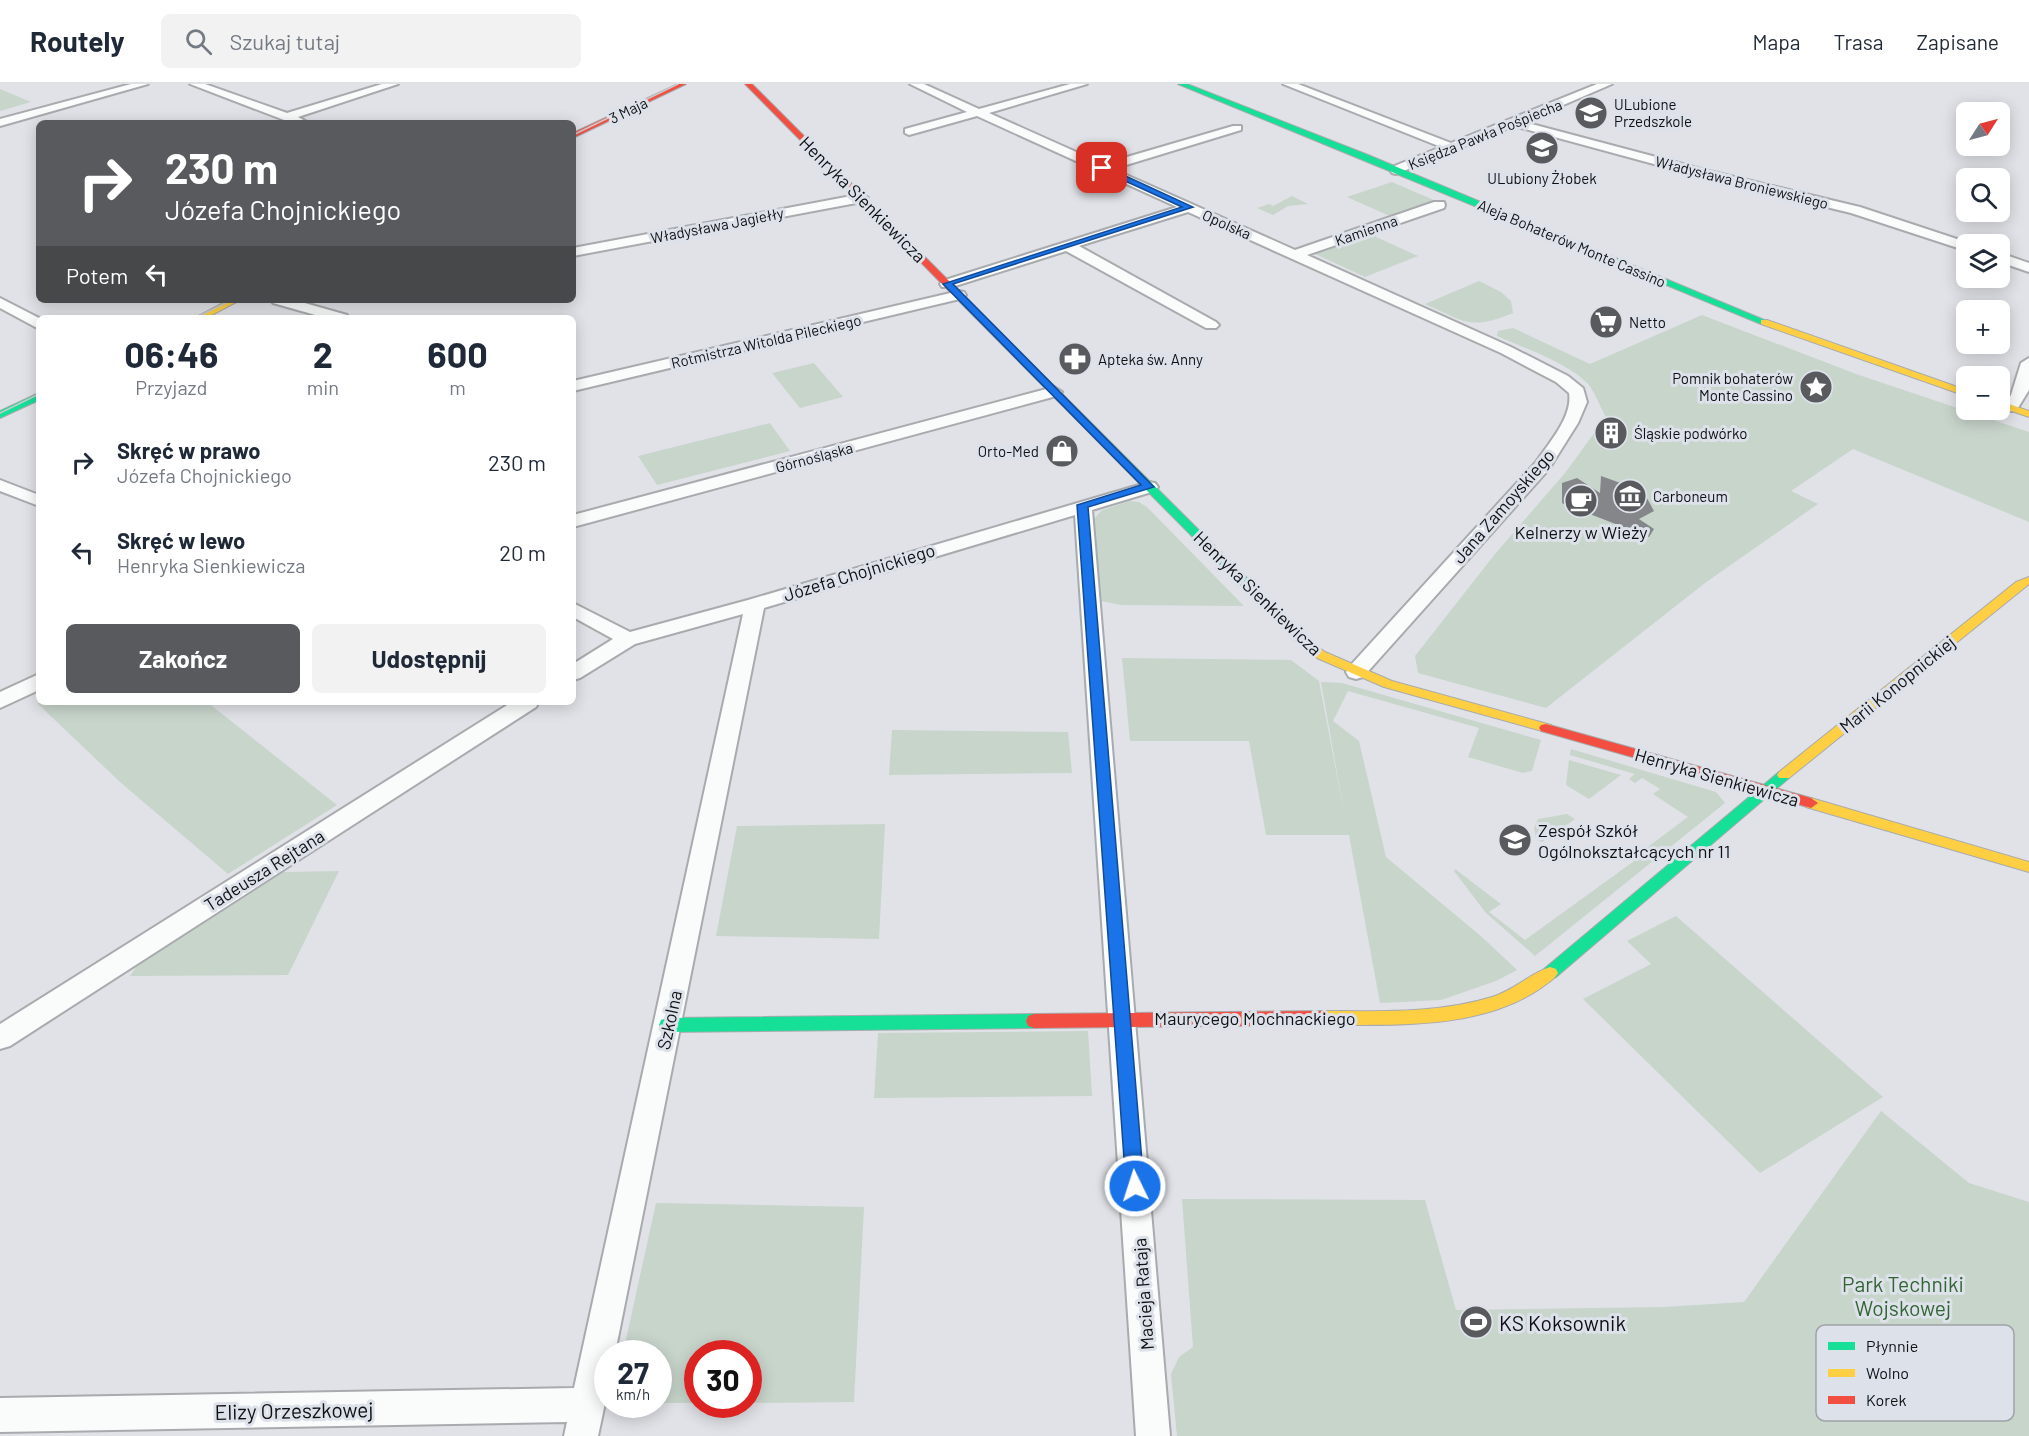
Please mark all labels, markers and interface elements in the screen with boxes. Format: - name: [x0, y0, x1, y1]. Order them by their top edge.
- search box: [161, 14, 581, 68]
- text: Routely: [30, 24, 125, 58]
- icon: search: [182, 25, 215, 58]
- text: Szukaj tutaj: [230, 28, 340, 54]
- text: Mapa: [1753, 29, 1801, 54]
- text: Trasa: [1834, 29, 1884, 54]
- text: Zapisane: [1917, 29, 1999, 54]
- street label: 3 Maja: [606, 93, 650, 127]
- street label: Księdza Pawła Pośpiecha: [1405, 95, 1565, 173]
- school or university icon: ULubione Przedszkole: [1573, 95, 1609, 131]
- place label: ULubione Przedszkole: [1614, 95, 1692, 130]
- north arrow: [1956, 102, 2010, 156]
- map controls: [1956, 102, 2010, 420]
- school or university icon: ULubiony Żłobek: [1524, 130, 1560, 166]
- street label: Henryka Sienkiewicza: [795, 131, 931, 267]
- text: 230 m: [165, 142, 278, 192]
- pin: [1076, 142, 1127, 193]
- icon: right: [66, 144, 144, 222]
- icon: arrive: [1085, 151, 1118, 184]
- street label: Władysława Broniewskiego: [1654, 152, 1830, 212]
- button: search: [1956, 168, 2010, 222]
- place label: ULubiony Żłobek: [1487, 169, 1597, 187]
- text: Józefa Chojnickiego: [165, 193, 401, 225]
- street label: Aleja Bohaterów Monte Cassino: [1475, 195, 1669, 291]
- street label: Władysława Jagiełły: [649, 203, 785, 247]
- street label: Opolska: [1200, 205, 1254, 243]
- street label: Kamienna: [1332, 211, 1400, 249]
- button: layers: [1956, 234, 2010, 288]
- icon: left: [140, 258, 173, 291]
- text: Potem: [66, 262, 128, 288]
- button: +: [1956, 300, 2010, 354]
- supermarket icon: Netto: [1588, 304, 1624, 340]
- street label: Rotmistrza Witolda Pileckiego: [669, 310, 863, 372]
- place label: Netto: [1629, 313, 1666, 331]
- text: 06:46: [124, 332, 218, 375]
- text: 2: [313, 332, 333, 375]
- text: 600: [427, 332, 488, 375]
- pharmacy icon: Apteka św. Anny: [1057, 341, 1093, 377]
- place label: Apteka św. Anny: [1098, 350, 1203, 368]
- button: −: [1956, 366, 2010, 420]
- place label: Pomnik bohaterów Monte Cassino: [1672, 369, 1793, 404]
- place icon: Pomnik bohaterów Monte Cassino: [1798, 369, 1834, 405]
- text: Przyjazd: [135, 375, 207, 399]
- text: min: [307, 375, 339, 399]
- text: m: [449, 375, 466, 399]
- building icon: Śląskie podwórko: [1593, 415, 1629, 451]
- place label: Śląskie podwórko: [1634, 424, 1747, 442]
- shop icon: Orto-Med: [1044, 433, 1080, 469]
- text: Skręć w prawo: [117, 437, 261, 463]
- street label: Górnośląska: [773, 438, 855, 476]
- place label: Orto-Med: [978, 442, 1039, 460]
- street label: Jana Zamoyskiego: [1447, 444, 1559, 568]
- icon: right: [66, 446, 99, 479]
- text: 230 m: [488, 449, 546, 475]
- text: Józefa Chojnickiego: [117, 463, 292, 487]
- museum icon: Carboneum: [1612, 478, 1648, 514]
- cafe icon: Kelnerzy w Wieży: [1563, 483, 1599, 519]
- place label: Carboneum: [1653, 487, 1728, 505]
- place label: Kelnerzy w Wieży: [1514, 521, 1648, 543]
- street label: Henryka Sienkiewicza: [1189, 526, 1327, 660]
- text: Skręć w lewo: [117, 527, 245, 553]
- icon: left: [66, 536, 99, 569]
- street label: Józefa Chojnickiego: [781, 538, 937, 606]
- text: 20 m: [499, 539, 546, 565]
- text: Henryka Sienkiewicza: [117, 553, 305, 577]
- button: Zakończ: [66, 624, 300, 693]
- button: Udostępnij: [312, 624, 546, 693]
- street label: Marii Konopnickiej: [1835, 631, 1959, 737]
- street label: Henryka Sienkiewicza: [1632, 743, 1802, 811]
- place label: Zespół Szkół Ogólnokształcących nr 11: [1538, 819, 1730, 862]
- school or university icon: Zespół Szkół Ogólnokształcących nr 11: [1497, 822, 1533, 858]
- street label: Tadeusza Rejtana: [200, 824, 328, 916]
- street label: Szkolna: [652, 988, 686, 1052]
- street label: Maurycego Mochnackiego: [1154, 1007, 1356, 1029]
- position arrow: [1103, 1154, 1167, 1218]
- street label: Macieja Rataja: [1128, 1237, 1158, 1351]
- park label: Park Techniki Wojskowej: [1842, 1271, 1964, 1320]
- sports icon: KS Koksownik: [1458, 1304, 1494, 1340]
- place label: KS Koksownik: [1499, 1310, 1626, 1335]
- legend: [1816, 1325, 2014, 1421]
- text: Płynnie: [1866, 1336, 1918, 1355]
- speed limit sign: 30: [684, 1340, 762, 1418]
- text: 27: [617, 1354, 649, 1390]
- text: Wolno: [1866, 1363, 1909, 1382]
- text: km/h: [616, 1385, 650, 1403]
- text: Korek: [1866, 1390, 1907, 1409]
- street label: Elizy Orzeszkowej: [214, 1396, 374, 1424]

